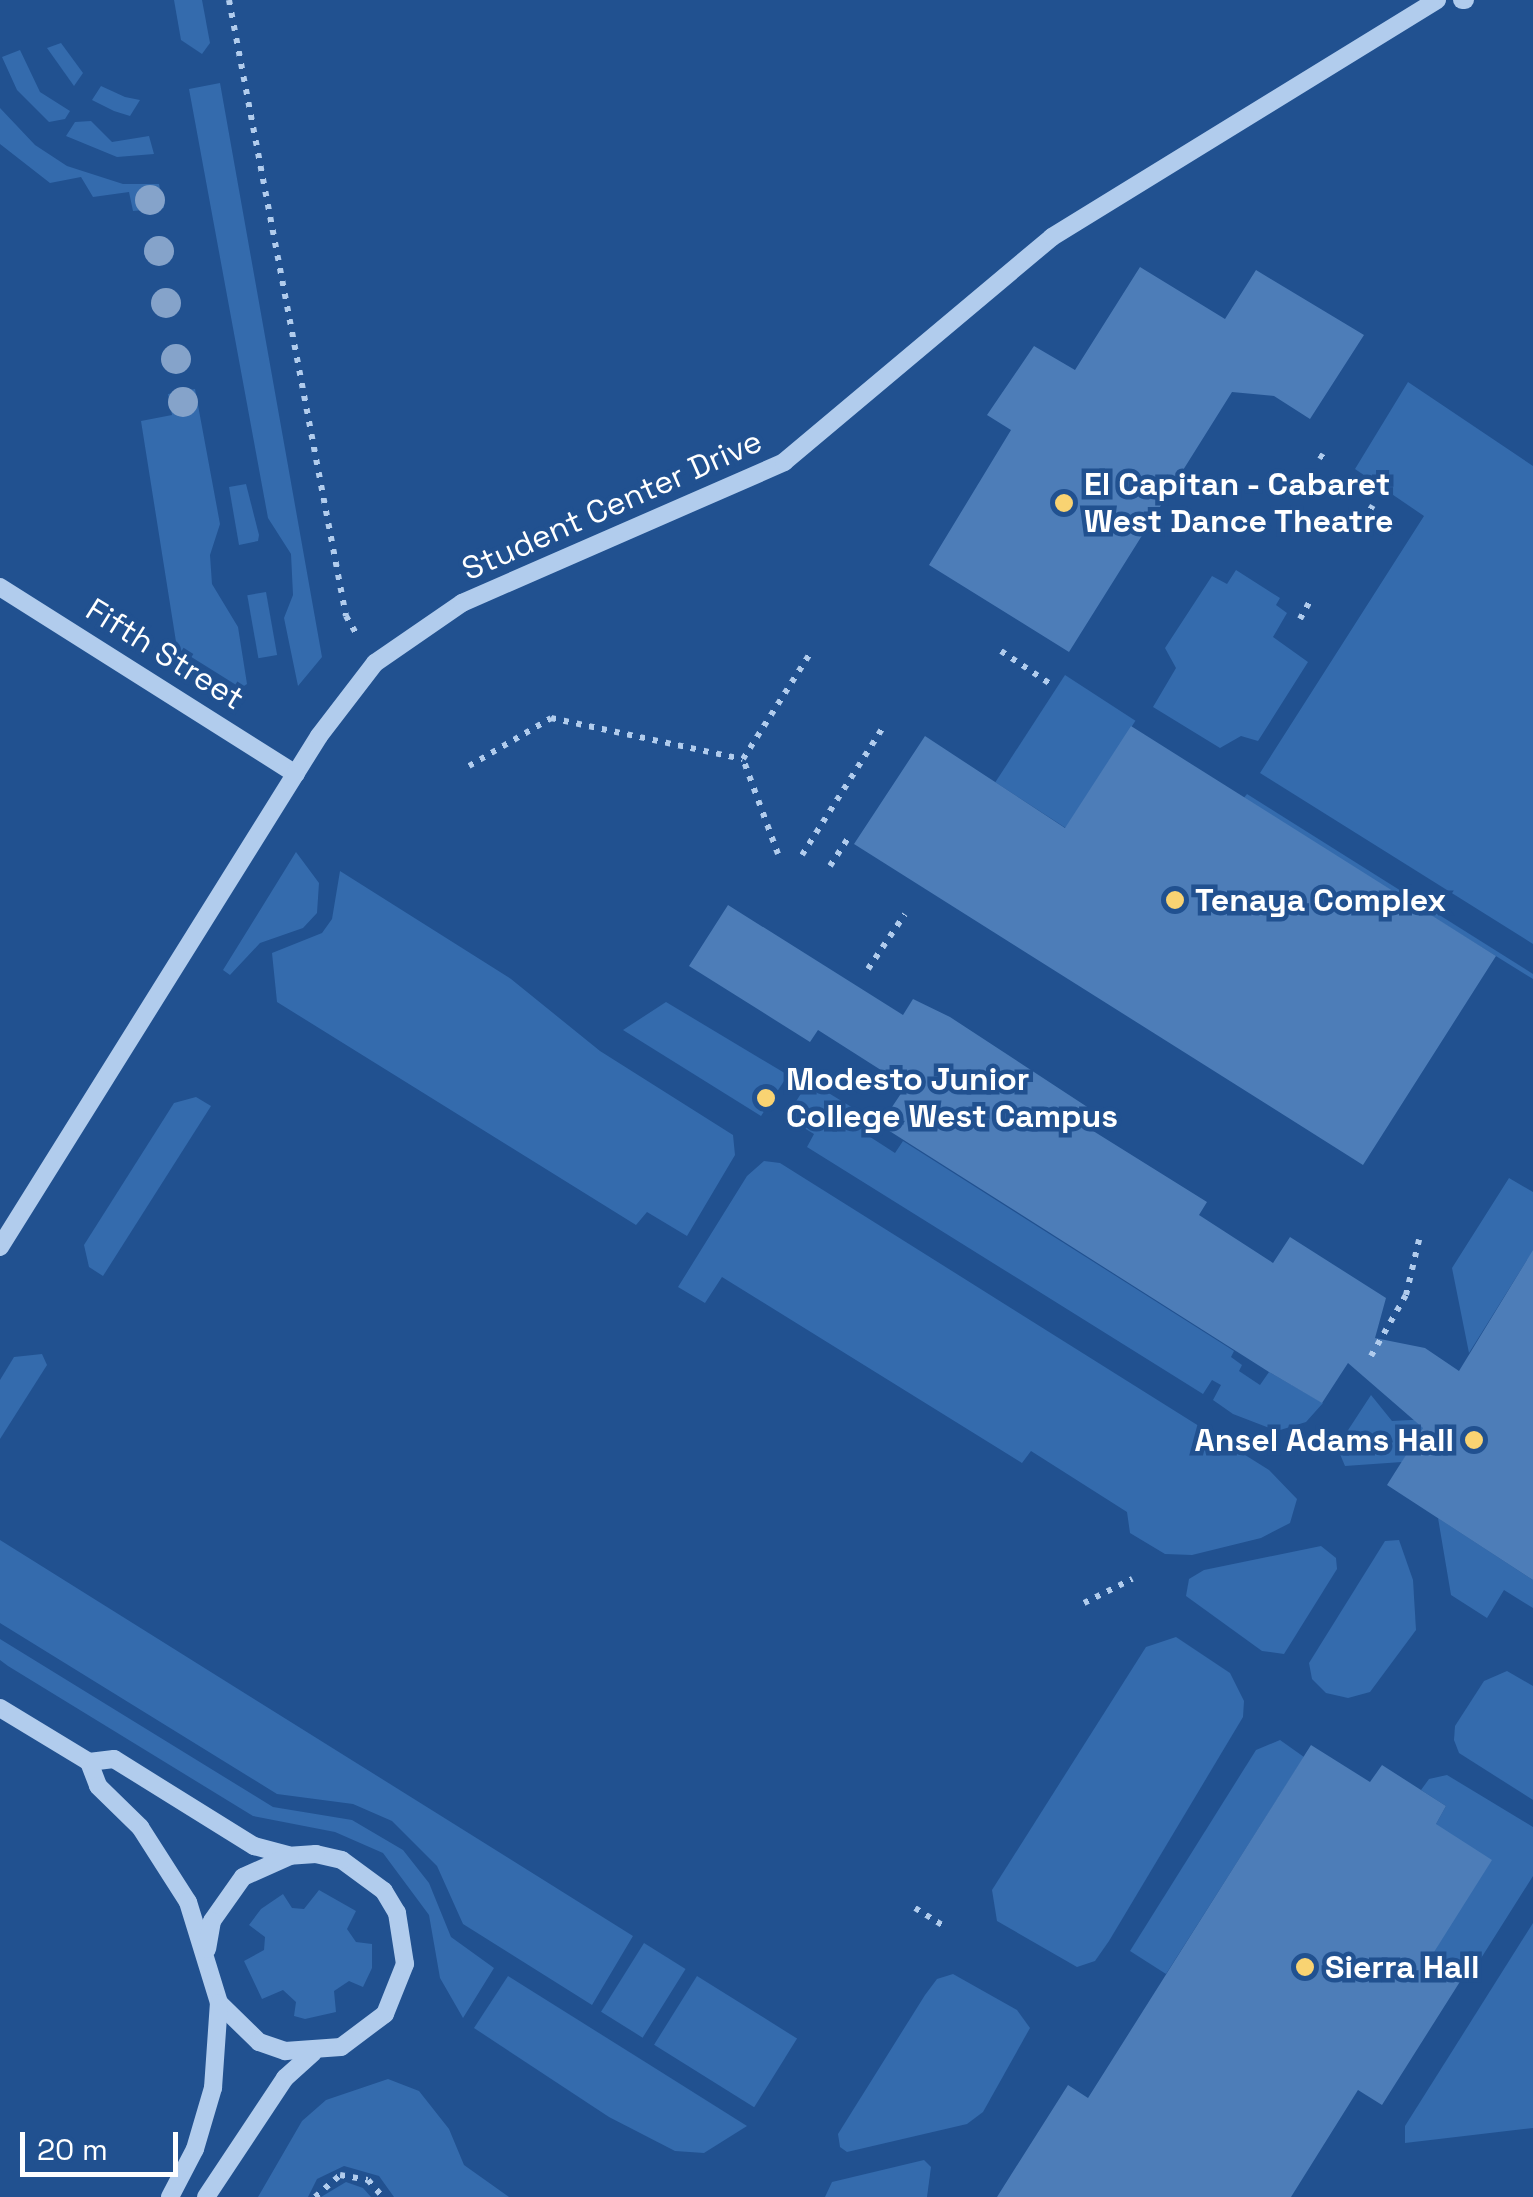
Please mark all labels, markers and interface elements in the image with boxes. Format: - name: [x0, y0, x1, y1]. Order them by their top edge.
- street label: Student Center Drive: [456, 422, 768, 588]
- place label: El Capitan - Cabaret West Dance Theatre: [1084, 466, 1395, 541]
- marker: El Capitan - Cabaret West Dance Theatre: [1053, 492, 1075, 514]
- street label: Fifth Street: [79, 590, 251, 718]
- place label: Tenaya Complex: [1195, 881, 1446, 919]
- marker: Tenaya Complex: [1164, 889, 1186, 911]
- place label: Modesto Junior College West Campus: [786, 1061, 1118, 1136]
- marker: Modesto Junior College West Campus: [755, 1087, 777, 1109]
- place label: Ansel Adams Hall: [1194, 1421, 1454, 1459]
- marker: Ansel Adams Hall: [1463, 1429, 1485, 1451]
- place label: Sierra Hall: [1325, 1948, 1479, 1986]
- marker: Sierra Hall: [1294, 1956, 1316, 1978]
- scale bar: [25, 2112, 182, 2174]
- text: 20 m: [37, 2130, 108, 2169]

